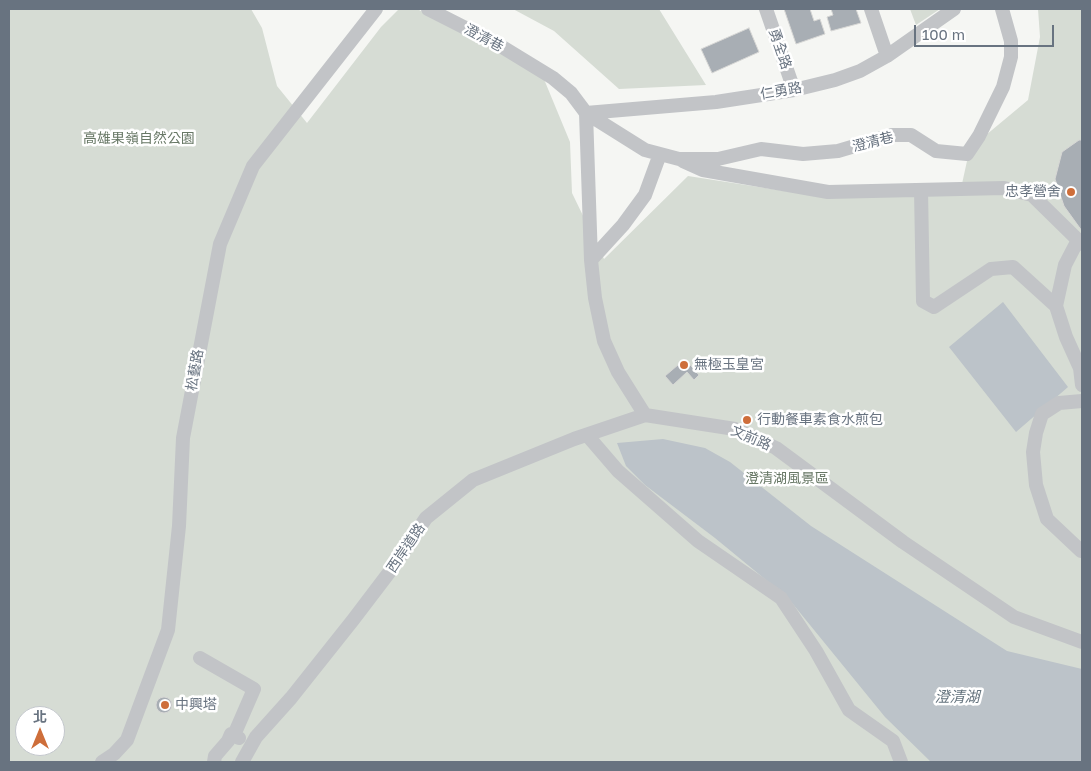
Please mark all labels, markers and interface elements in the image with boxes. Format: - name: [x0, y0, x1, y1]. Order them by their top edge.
- scale bar: [916, 15, 1056, 47]
- street label: 澄清巷: [462, 21, 506, 55]
- text: 100 m: [922, 25, 965, 43]
- street label: 勇全路: [765, 26, 795, 72]
- street label: 仁勇路: [759, 79, 803, 103]
- street label: 澄清巷: [851, 129, 895, 155]
- park label: 高雄果嶺自然公園: [83, 131, 195, 147]
- place label: 忠孝營舍: [1005, 184, 1061, 200]
- marker: 忠孝營舍: [1065, 186, 1077, 198]
- street label: 松藝路: [183, 348, 207, 392]
- place label: 無極玉皇宮: [694, 357, 764, 373]
- marker: 無極玉皇宮: [678, 359, 690, 371]
- place label: 行動餐車素食水煎包: [757, 412, 883, 428]
- marker: 行動餐車素食水煎包: [741, 414, 753, 426]
- street label: 文前路: [728, 422, 774, 454]
- park label: 澄清湖風景區: [745, 471, 829, 487]
- street label: 西岸道路: [383, 520, 429, 576]
- water label: 澄清湖: [935, 688, 979, 706]
- place label: 中興塔: [175, 697, 217, 713]
- marker: 中興塔: [159, 699, 171, 711]
- north arrow: [15, 706, 65, 756]
- text: 北: [33, 708, 47, 725]

